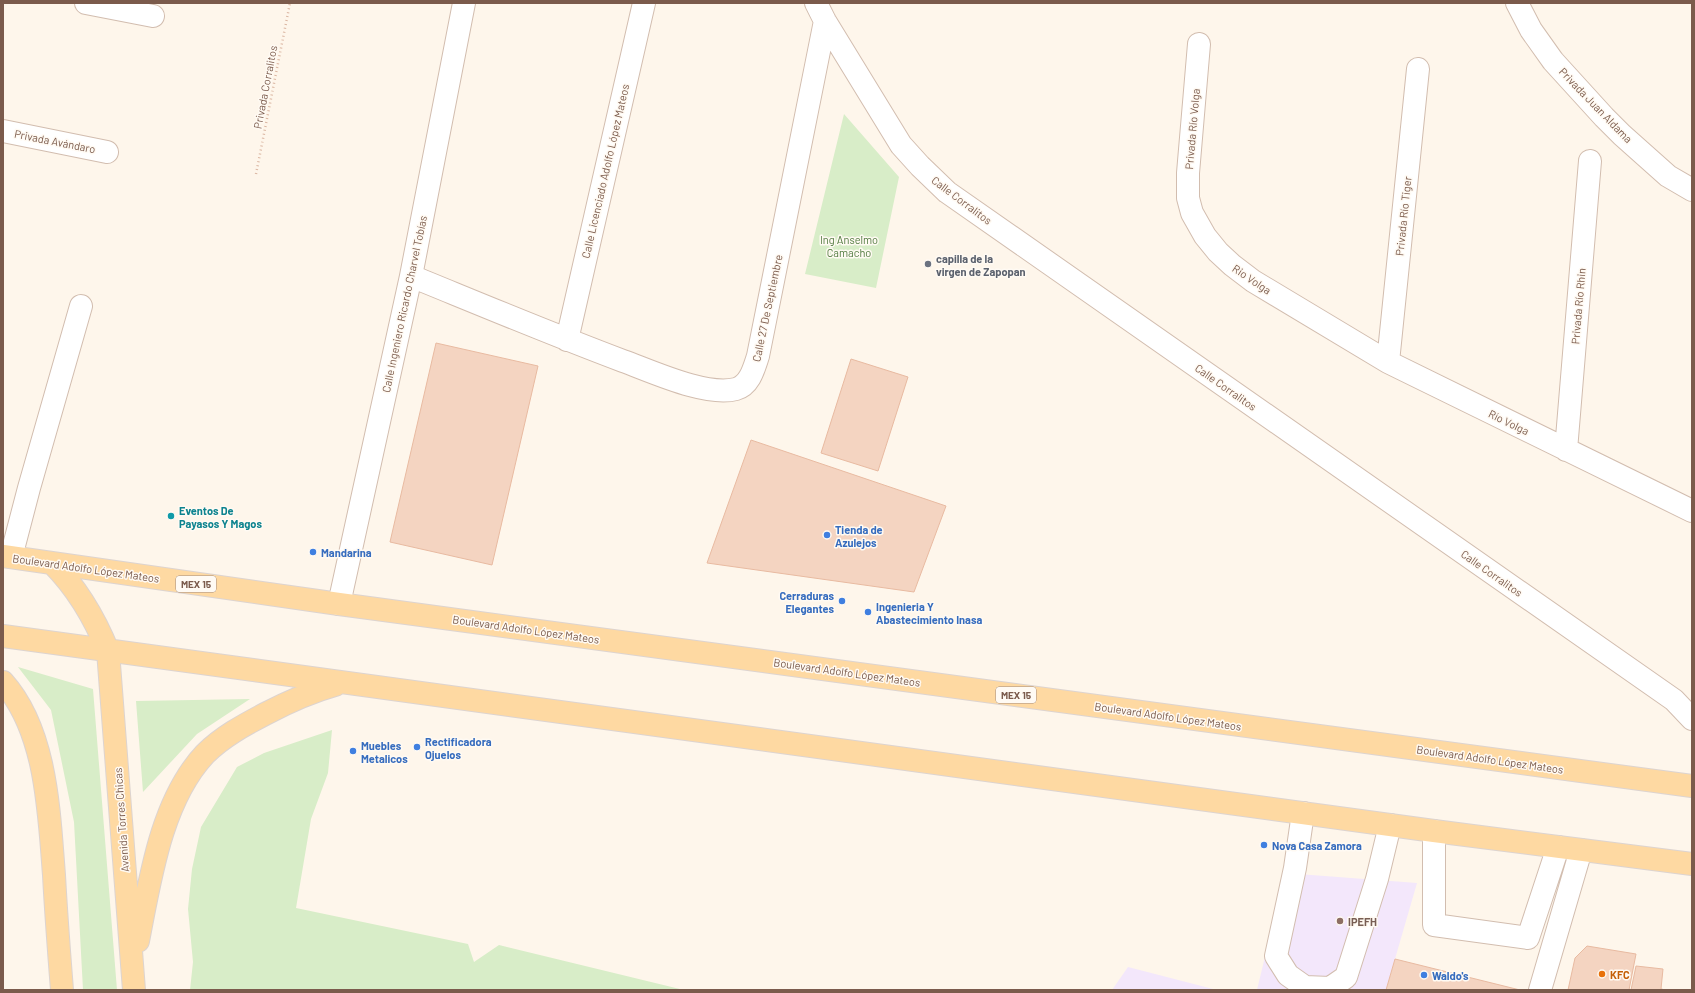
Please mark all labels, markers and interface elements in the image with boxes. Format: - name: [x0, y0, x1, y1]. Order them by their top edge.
- street label: Privada Corralitos: [251, 44, 279, 130]
- street label: Privada Juan Aldama: [1557, 65, 1635, 145]
- street label: Calle Licenciado Adolfo López Mateos: [579, 83, 631, 259]
- street label: Privada Río Volga: [1182, 88, 1202, 170]
- street label: Privada Avándaro: [13, 127, 97, 155]
- street label: Calle Corralitos: [929, 173, 995, 227]
- street label: Privada Río Tiger: [1392, 176, 1414, 256]
- street label: Calle Ingeniero Ricardo Charvel Tobías: [379, 214, 429, 394]
- park label: Ing Anselmo Camacho: [820, 233, 878, 259]
- place label: capilla de la virgen de Zapopan: [936, 252, 1026, 278]
- street label: Calle 27 De Septiembre: [749, 253, 785, 363]
- marker: capilla de la virgen de Zapopan: [923, 259, 933, 269]
- street label: Rio Volga: [1230, 261, 1274, 297]
- street label: Privada Río Rhin: [1568, 267, 1588, 345]
- street label: Calle Corralitos: [1193, 361, 1259, 413]
- street label: Río Volga: [1487, 407, 1531, 437]
- place label: Eventos De Payasos Y Magos: [179, 504, 262, 530]
- marker: Eventos De Payasos Y Magos: [166, 511, 176, 521]
- place label: Tienda de Azulejos: [835, 523, 883, 549]
- marker: Tienda de Azulejos: [822, 530, 832, 540]
- place label: Mandarina: [321, 546, 372, 559]
- marker: Mandarina: [308, 547, 318, 557]
- street label: Calle Corralitos: [1459, 547, 1525, 599]
- street label: Boulevard Adolfo López Mateos: [12, 551, 160, 585]
- road number: MEX 15: [176, 576, 216, 592]
- place label: Cerraduras Elegantes: [779, 589, 834, 615]
- marker: Cerraduras Elegantes: [837, 596, 847, 606]
- place label: Ingenieria Y Abastecimiento Inasa: [876, 600, 982, 626]
- marker: Ingenieria Y Abastecimiento Inasa: [863, 607, 873, 617]
- street label: Boulevard Adolfo López Mateos: [452, 612, 600, 646]
- street label: Boulevard Adolfo López Mateos: [773, 655, 921, 689]
- road number: MEX 15: [996, 687, 1036, 703]
- street label: Boulevard Adolfo López Mateos: [1094, 699, 1242, 733]
- place label: Rectificadora Ojuelos: [425, 735, 492, 761]
- place label: Muebles Metalicos: [361, 739, 408, 765]
- marker: Rectificadora Ojuelos: [412, 742, 422, 752]
- street label: Boulevard Adolfo López Mateos: [1416, 742, 1564, 776]
- marker: Muebles Metalicos: [348, 746, 358, 756]
- street label: Avenida Torres Chicas: [111, 767, 131, 873]
- place label: Nova Casa Zamora: [1272, 839, 1362, 852]
- marker: Nova Casa Zamora: [1259, 840, 1269, 850]
- place label: IPEFH: [1348, 915, 1377, 928]
- marker: IPEFH: [1335, 916, 1345, 926]
- place label: KFC: [1610, 968, 1630, 981]
- place label: Waldo's: [1432, 969, 1469, 982]
- marker: KFC: [1597, 969, 1607, 979]
- marker: Waldo's: [1419, 970, 1429, 980]

